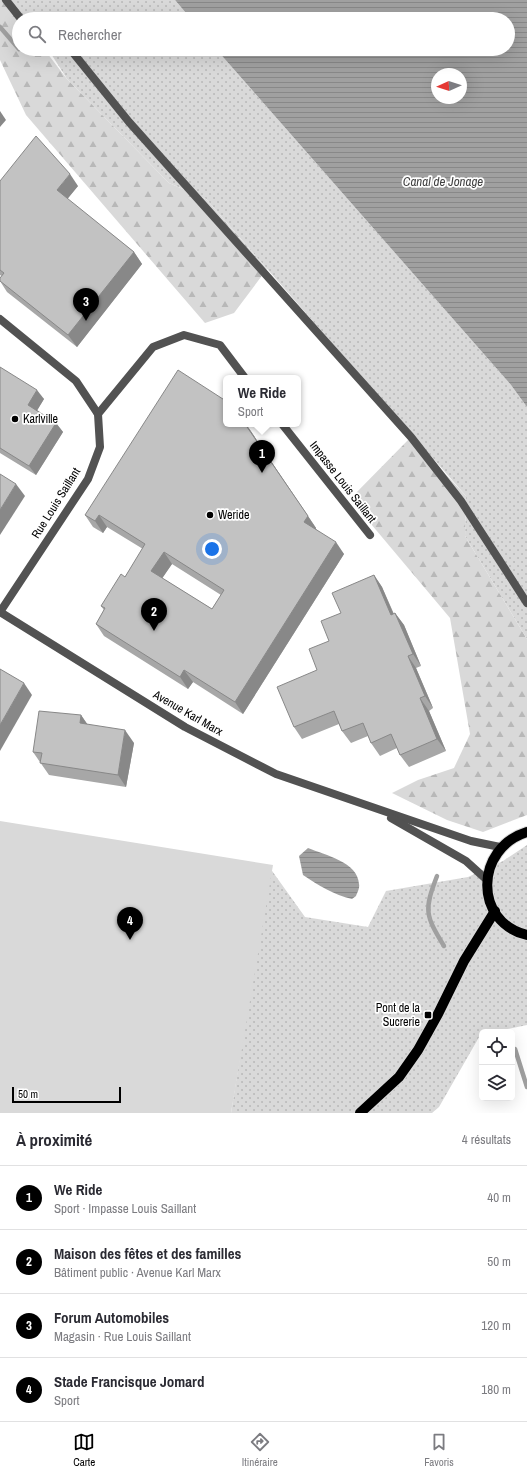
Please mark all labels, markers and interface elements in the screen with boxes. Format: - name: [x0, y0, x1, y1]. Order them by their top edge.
- search box: [12, 12, 515, 56]
- icon: search: [26, 23, 48, 45]
- text: Rechercher: [58, 24, 122, 45]
- north arrow: [431, 68, 467, 104]
- water label: Canal de Jonage: [403, 173, 483, 190]
- pin: 3: [73, 288, 99, 321]
- popup: [223, 375, 301, 427]
- text: We Ride: [238, 382, 286, 403]
- text: Sport: [238, 403, 263, 420]
- place label: Karlville: [23, 411, 58, 427]
- marker: Karlville: [10, 414, 20, 424]
- street label: Impasse Louis Saillant: [306, 438, 380, 526]
- pin: 1: [249, 440, 275, 473]
- street label: Rue Louis Saillant: [28, 464, 84, 541]
- place label: Weride: [218, 507, 250, 523]
- marker: Weride: [205, 510, 215, 520]
- your location: [202, 539, 222, 559]
- pin: 2: [141, 598, 167, 631]
- street label: Avenue Karl Marx: [149, 686, 226, 739]
- pin: 4: [117, 907, 143, 940]
- place label: Pont de la Sucrerie: [376, 1000, 421, 1030]
- marker: Pont de la Sucrerie: [423, 1010, 433, 1020]
- map controls: [479, 1029, 515, 1101]
- button: locate: [479, 1029, 515, 1065]
- button: layers: [479, 1065, 515, 1101]
- scale bar: [12, 1085, 121, 1104]
- text: 50 m: [18, 1087, 38, 1101]
- text: À proximité: [16, 1128, 92, 1151]
- text: 4 résultats: [462, 1131, 511, 1148]
- text: We Ride: [54, 1179, 102, 1200]
- text: 1: [26, 1189, 32, 1206]
- text: 40 m: [487, 1189, 511, 1206]
- text: Sport · Impasse Louis Saillant: [54, 1200, 196, 1217]
- text: Maison des fêtes et des familles: [54, 1243, 241, 1264]
- text: 2: [26, 1253, 32, 1270]
- text: 50 m: [487, 1253, 511, 1270]
- text: Bâtiment public · Avenue Karl Marx: [54, 1264, 221, 1281]
- text: Forum Automobiles: [54, 1307, 169, 1328]
- text: 3: [26, 1317, 32, 1334]
- text: 120 m: [481, 1317, 511, 1334]
- text: Magasin · Rue Louis Saillant: [54, 1328, 191, 1345]
- text: Stade Francisque Jomard: [54, 1371, 204, 1392]
- text: 4: [26, 1381, 32, 1398]
- text: 180 m: [481, 1381, 511, 1398]
- text: Sport: [54, 1392, 79, 1409]
- tab: Carte: [73, 1431, 95, 1469]
- tab: Itinéraire: [242, 1431, 278, 1469]
- tab: Favoris: [424, 1431, 454, 1469]

